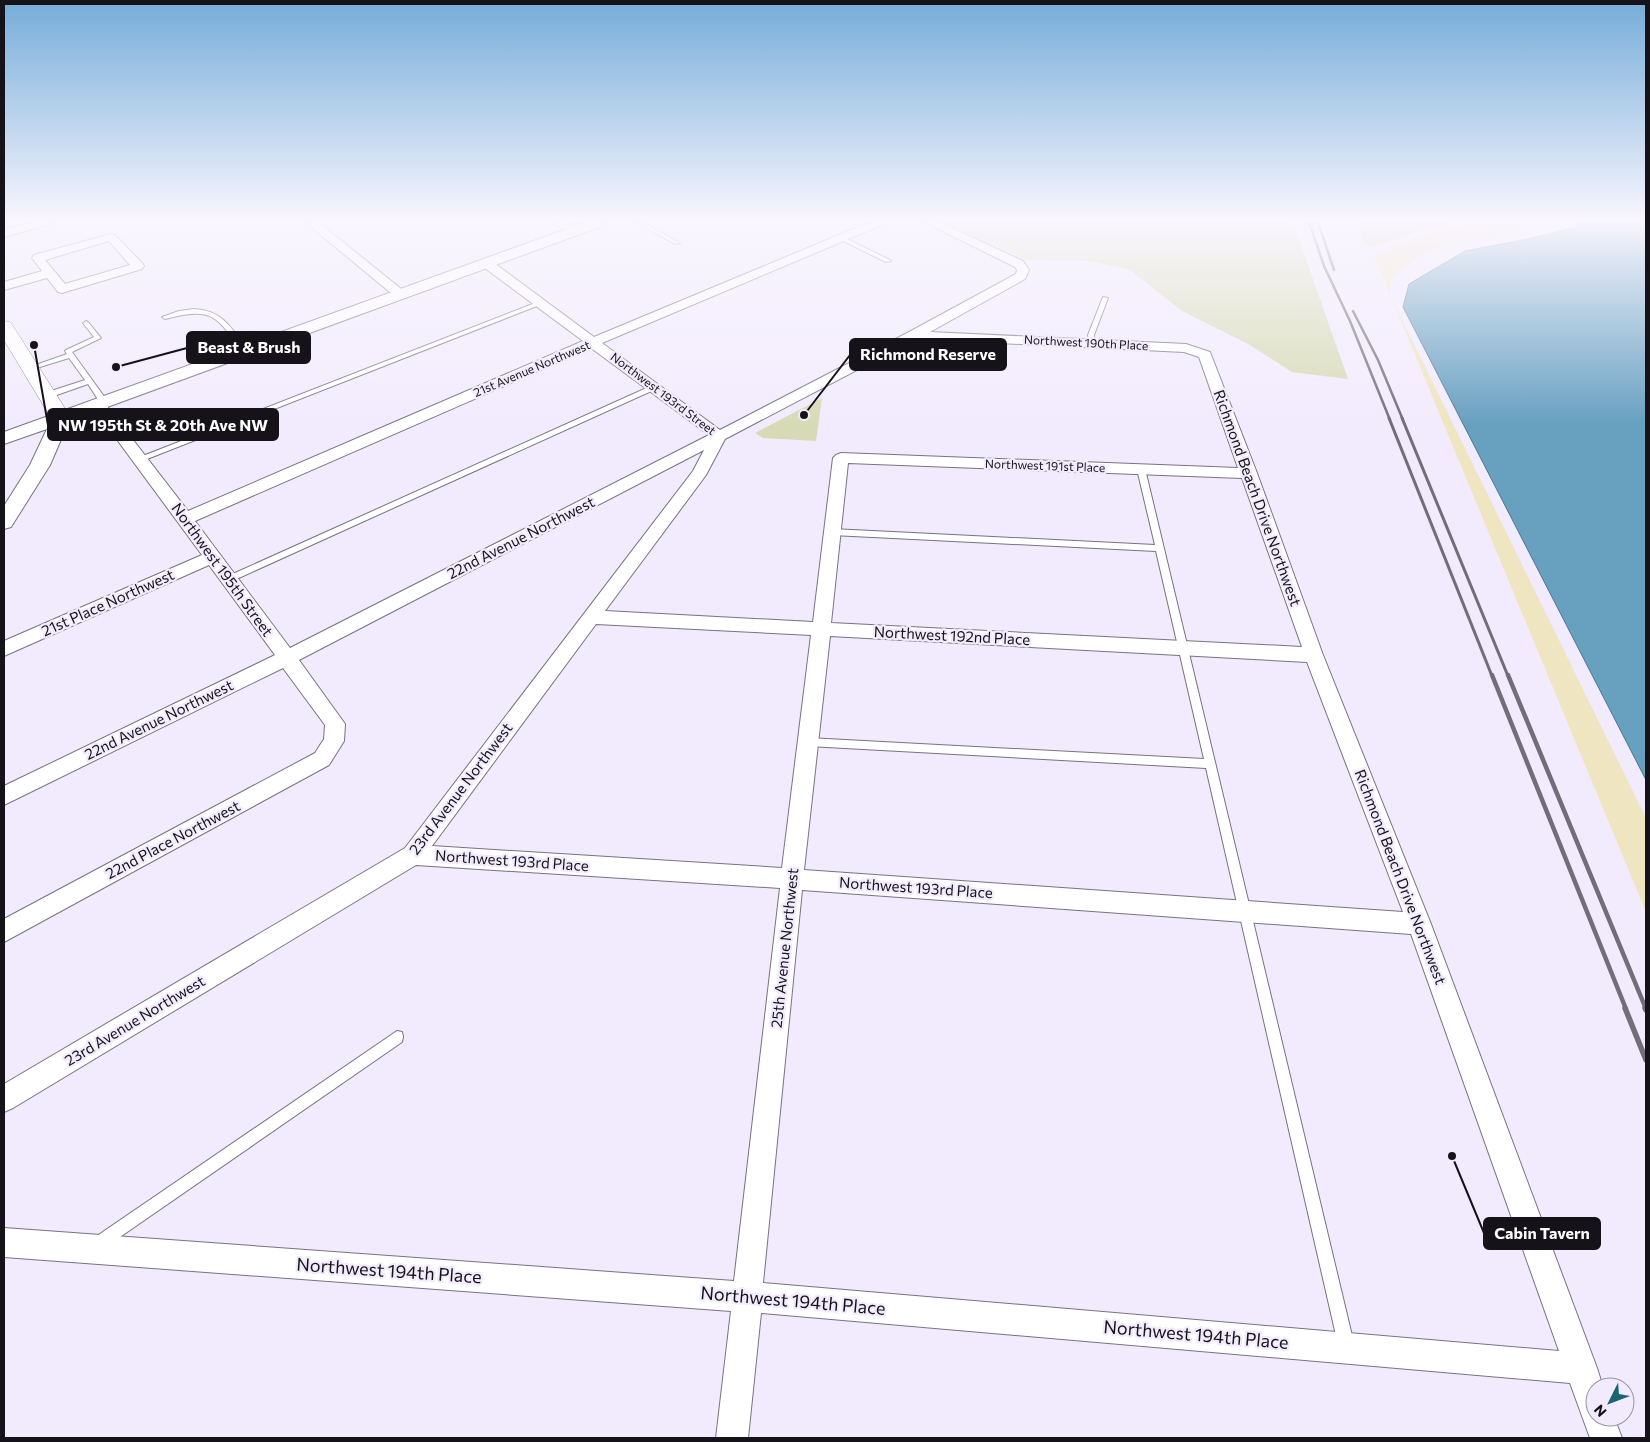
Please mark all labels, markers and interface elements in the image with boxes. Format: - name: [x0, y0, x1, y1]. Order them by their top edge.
- callout: Beast & Brush: [187, 332, 310, 363]
- street label: Northwest 190th Place: [1024, 332, 1149, 352]
- text: Beast & Brush: [198, 337, 300, 356]
- street label: 21st Avenue Northwest: [471, 337, 592, 399]
- callout: Richmond Reserve: [850, 339, 1006, 370]
- text: Richmond Reserve: [860, 344, 996, 363]
- street label: Northwest 193rd Street: [608, 349, 719, 437]
- street label: Richmond Beach Drive Northwest: [1210, 387, 1306, 608]
- callout: NW 195th St & 20th Ave NW: [48, 409, 278, 440]
- text: NW 195th St & 20th Ave NW: [58, 415, 268, 434]
- street label: Northwest 191st Place: [985, 456, 1105, 474]
- street label: 22nd Avenue Northwest: [444, 492, 597, 582]
- street label: Northwest 195th Street: [168, 499, 277, 640]
- street label: 21st Place Northwest: [39, 565, 177, 639]
- street label: Northwest 192nd Place: [873, 622, 1031, 648]
- street label: 22nd Avenue Northwest: [81, 675, 236, 763]
- street label: 23rd Avenue Northwest: [405, 719, 516, 858]
- street label: Richmond Beach Drive Northwest: [1352, 767, 1450, 987]
- street label: 22nd Place Northwest: [102, 796, 243, 882]
- street label: Northwest 193rd Place: [435, 846, 590, 874]
- street label: 25th Avenue Northwest: [767, 867, 801, 1029]
- street label: Northwest 193rd Place: [839, 873, 994, 901]
- street label: 23rd Avenue Northwest: [61, 971, 208, 1069]
- callout: Cabin Tavern: [1484, 1218, 1600, 1249]
- text: Cabin Tavern: [1494, 1223, 1590, 1242]
- street label: Northwest 194th Place: [296, 1253, 483, 1287]
- street label: Northwest 194th Place: [700, 1281, 887, 1319]
- street label: Northwest 194th Place: [1103, 1315, 1290, 1353]
- north arrow: [1585, 1377, 1635, 1427]
- text: N: [1590, 1401, 1610, 1421]

